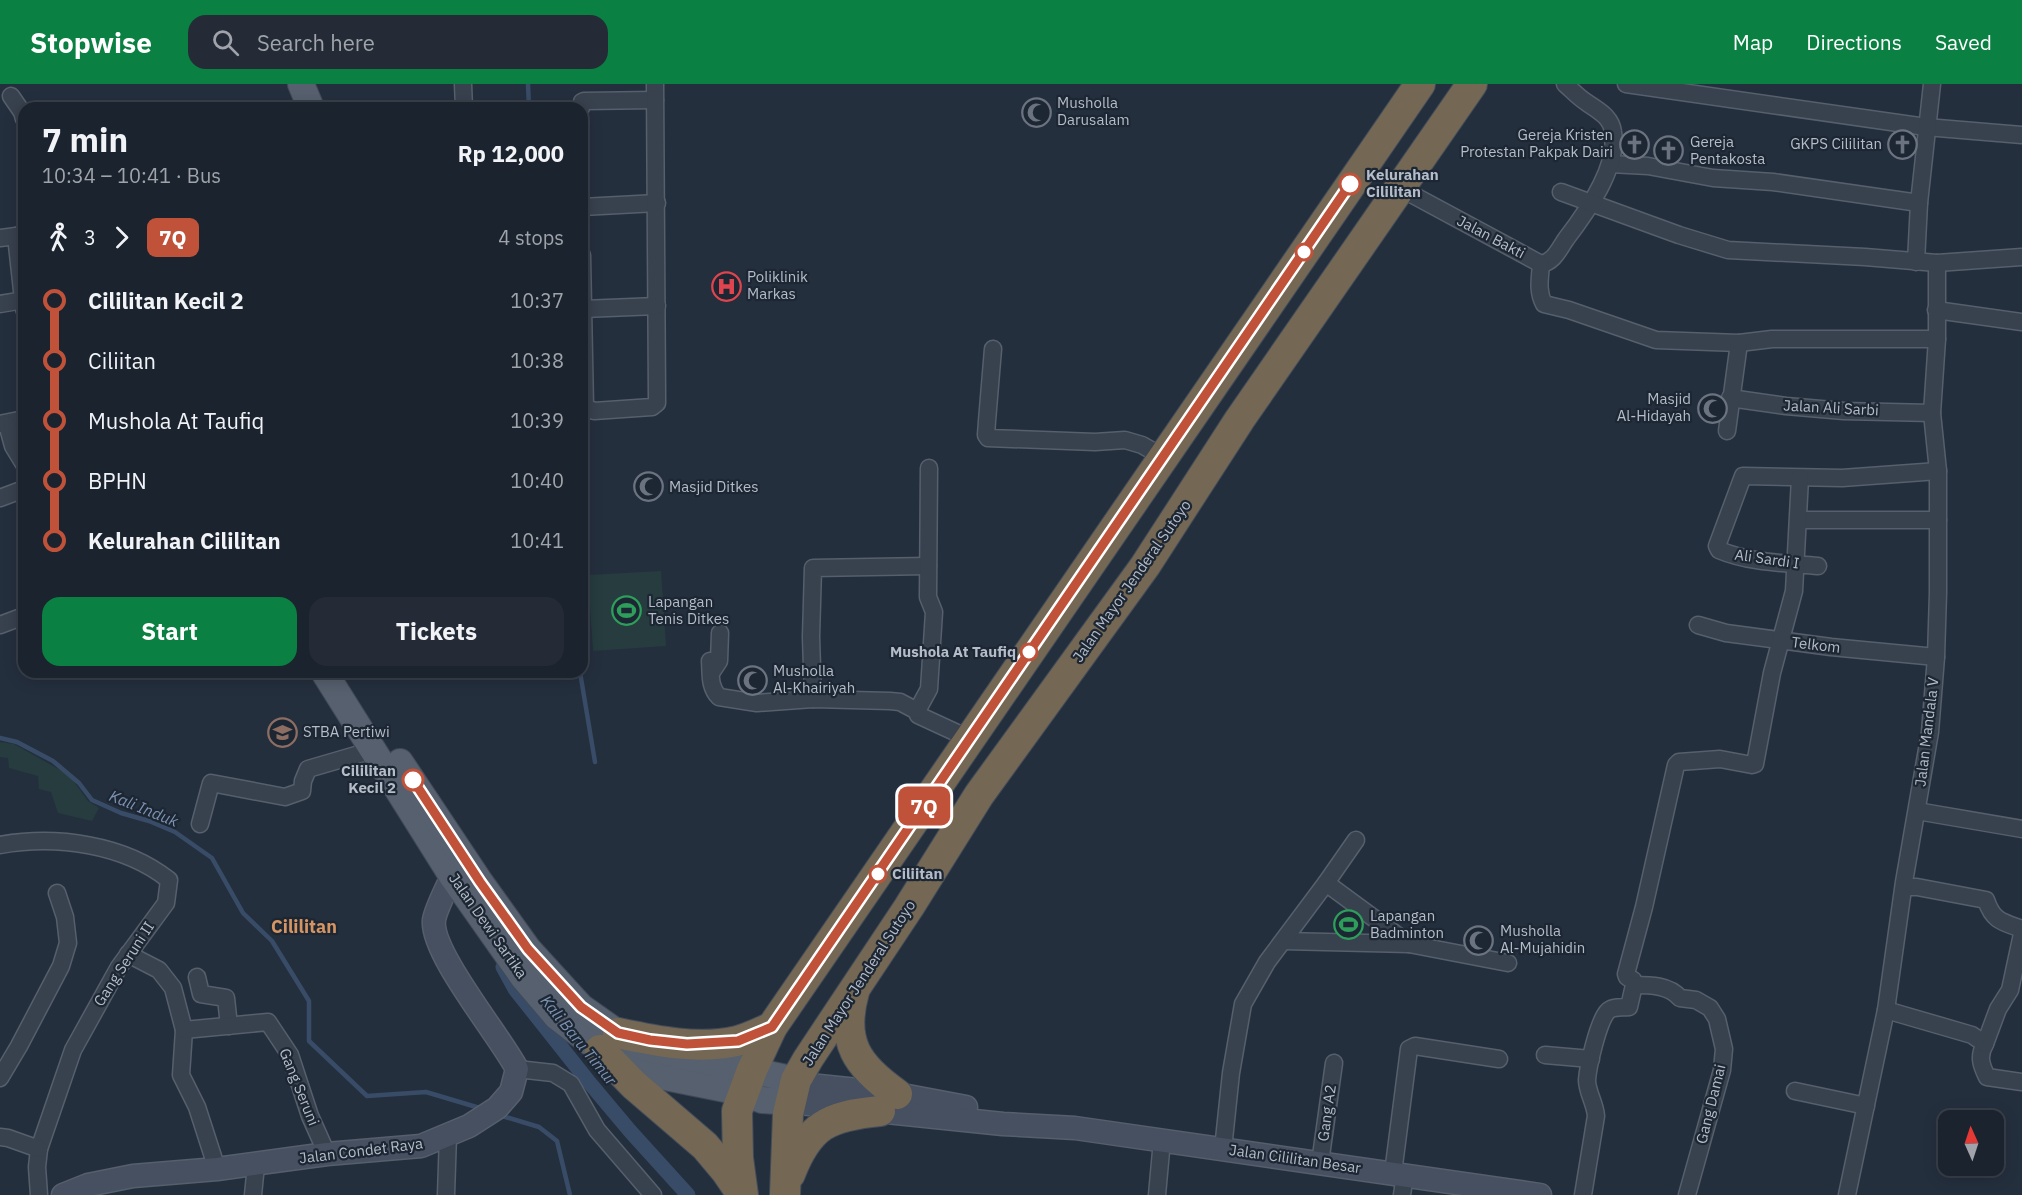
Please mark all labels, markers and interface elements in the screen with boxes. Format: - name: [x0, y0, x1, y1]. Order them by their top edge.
- search box: [188, 15, 608, 69]
- text: Stopwise: [30, 24, 152, 61]
- icon: search: [209, 26, 242, 59]
- text: Search here: [257, 28, 375, 57]
- text: Map: [1733, 28, 1773, 56]
- text: Directions: [1806, 28, 1902, 56]
- text: Saved: [1935, 28, 1992, 56]
- place label: Musholla Darusalam: [1057, 93, 1130, 129]
- mosque icon: Musholla Darusalam: [1020, 96, 1052, 128]
- text: 7 min: [42, 118, 128, 161]
- place label: Gereja Kristen Protestan Pakpak Dairi: [1460, 125, 1613, 161]
- church icon: Gereja Kristen Protestan Pakpak Dairi: [1618, 128, 1650, 160]
- church icon: GKPS Cililitan: [1887, 128, 1919, 160]
- place label: Gereja Pentakosta: [1690, 132, 1765, 168]
- place label: GKPS Cililitan: [1790, 134, 1882, 153]
- church icon: Gereja Pentakosta: [1653, 135, 1685, 167]
- text: Rp 12,000: [458, 139, 564, 168]
- text: 10:34 – 10:41 · Bus: [42, 162, 221, 189]
- place label: Kelurahan Cililitan: [1366, 165, 1439, 201]
- marker: Kelurahan Cililitan: [1339, 173, 1361, 195]
- street label: Jalan Bakti: [1454, 211, 1529, 262]
- icon: walk: [42, 221, 75, 254]
- icon: forward: [105, 221, 138, 254]
- text: 7Q: [159, 223, 187, 251]
- text: 3: [84, 224, 96, 251]
- text: 4 stops: [498, 224, 564, 251]
- unlabelled marker: [1295, 243, 1313, 261]
- place label: Poliklinik Markas: [747, 267, 808, 303]
- hospital icon: Poliklinik Markas: [710, 270, 742, 302]
- text: Cililitan Kecil 2: [88, 286, 244, 315]
- text: 10:37: [510, 287, 564, 314]
- text: Ciliitan: [88, 346, 156, 375]
- text: 10:38: [510, 347, 564, 374]
- place label: Masjid Al-Hidayah: [1617, 389, 1691, 425]
- mosque icon: Masjid Al-Hidayah: [1696, 392, 1728, 424]
- street label: Jalan Ali Sarbi: [1783, 396, 1879, 419]
- text: Mushola At Taufiq: [88, 406, 264, 435]
- text: 10:39: [510, 407, 564, 434]
- text: BPHN: [88, 466, 147, 495]
- text: 10:40: [510, 467, 564, 494]
- mosque icon: Masjid Ditkes: [632, 471, 664, 503]
- place label: Masjid Ditkes: [669, 477, 759, 496]
- street label: Jalan Mayor Jenderal Sutoyo: [1068, 496, 1195, 666]
- text: Kelurahan Cililitan: [88, 526, 281, 555]
- text: 10:41: [510, 527, 564, 554]
- street label: Ali Sardi I: [1734, 545, 1801, 572]
- place label: Lapangan Tenis Ditkes: [648, 592, 729, 628]
- sports icon: Lapangan Tenis Ditkes: [611, 595, 643, 627]
- button: Start: [42, 597, 297, 666]
- button: Tickets: [309, 597, 564, 666]
- street label: Telkom: [1791, 632, 1842, 657]
- place label: Mushola At Taufiq: [890, 642, 1016, 661]
- marker: Mushola At Taufiq: [1020, 643, 1038, 661]
- place label: Musholla Al-Khairiyah: [773, 661, 855, 697]
- mosque icon: Musholla Al-Khairiyah: [736, 664, 768, 696]
- street label: Jalan Mandala V: [1910, 676, 1943, 788]
- school or university icon: STBA Pertiwi: [266, 716, 298, 748]
- place label: STBA Pertiwi: [303, 722, 390, 741]
- place label: Cililitan Kecil 2: [341, 761, 396, 797]
- marker: Cililitan Kecil 2: [402, 769, 424, 791]
- water label: Kali Induk: [107, 785, 182, 831]
- line badge: 7Q: [897, 786, 951, 826]
- text: 7Q: [910, 792, 938, 820]
- place label: Ciliitan: [892, 864, 942, 883]
- marker: Ciliitan: [869, 865, 887, 883]
- street label: Jalan Dewi Sartika: [445, 869, 532, 982]
- street label: Jalan Mayor Jenderal Sutoyo: [798, 896, 919, 1069]
- place label: Lapangan Badminton: [1370, 906, 1444, 942]
- sports icon: Lapangan Badminton: [1333, 909, 1365, 941]
- district label: Cililitan: [271, 915, 337, 938]
- street label: Gang Seruni II: [89, 918, 158, 1010]
- place label: Musholla Al-Mujahidin: [1500, 921, 1585, 957]
- mosque icon: Musholla Al-Mujahidin: [1463, 924, 1495, 956]
- water label: Kali Baru Timur: [537, 991, 622, 1090]
- street label: Gang Seruni: [275, 1045, 324, 1128]
- street label: Gang Damai: [1691, 1062, 1730, 1146]
- street label: Gang A2: [1313, 1083, 1340, 1142]
- north arrow: [1938, 1110, 2004, 1176]
- map controls: [1938, 1110, 2004, 1176]
- street label: Jalan Condet Raya: [298, 1133, 424, 1168]
- street label: Jalan Cililitan Besar: [1228, 1140, 1363, 1177]

